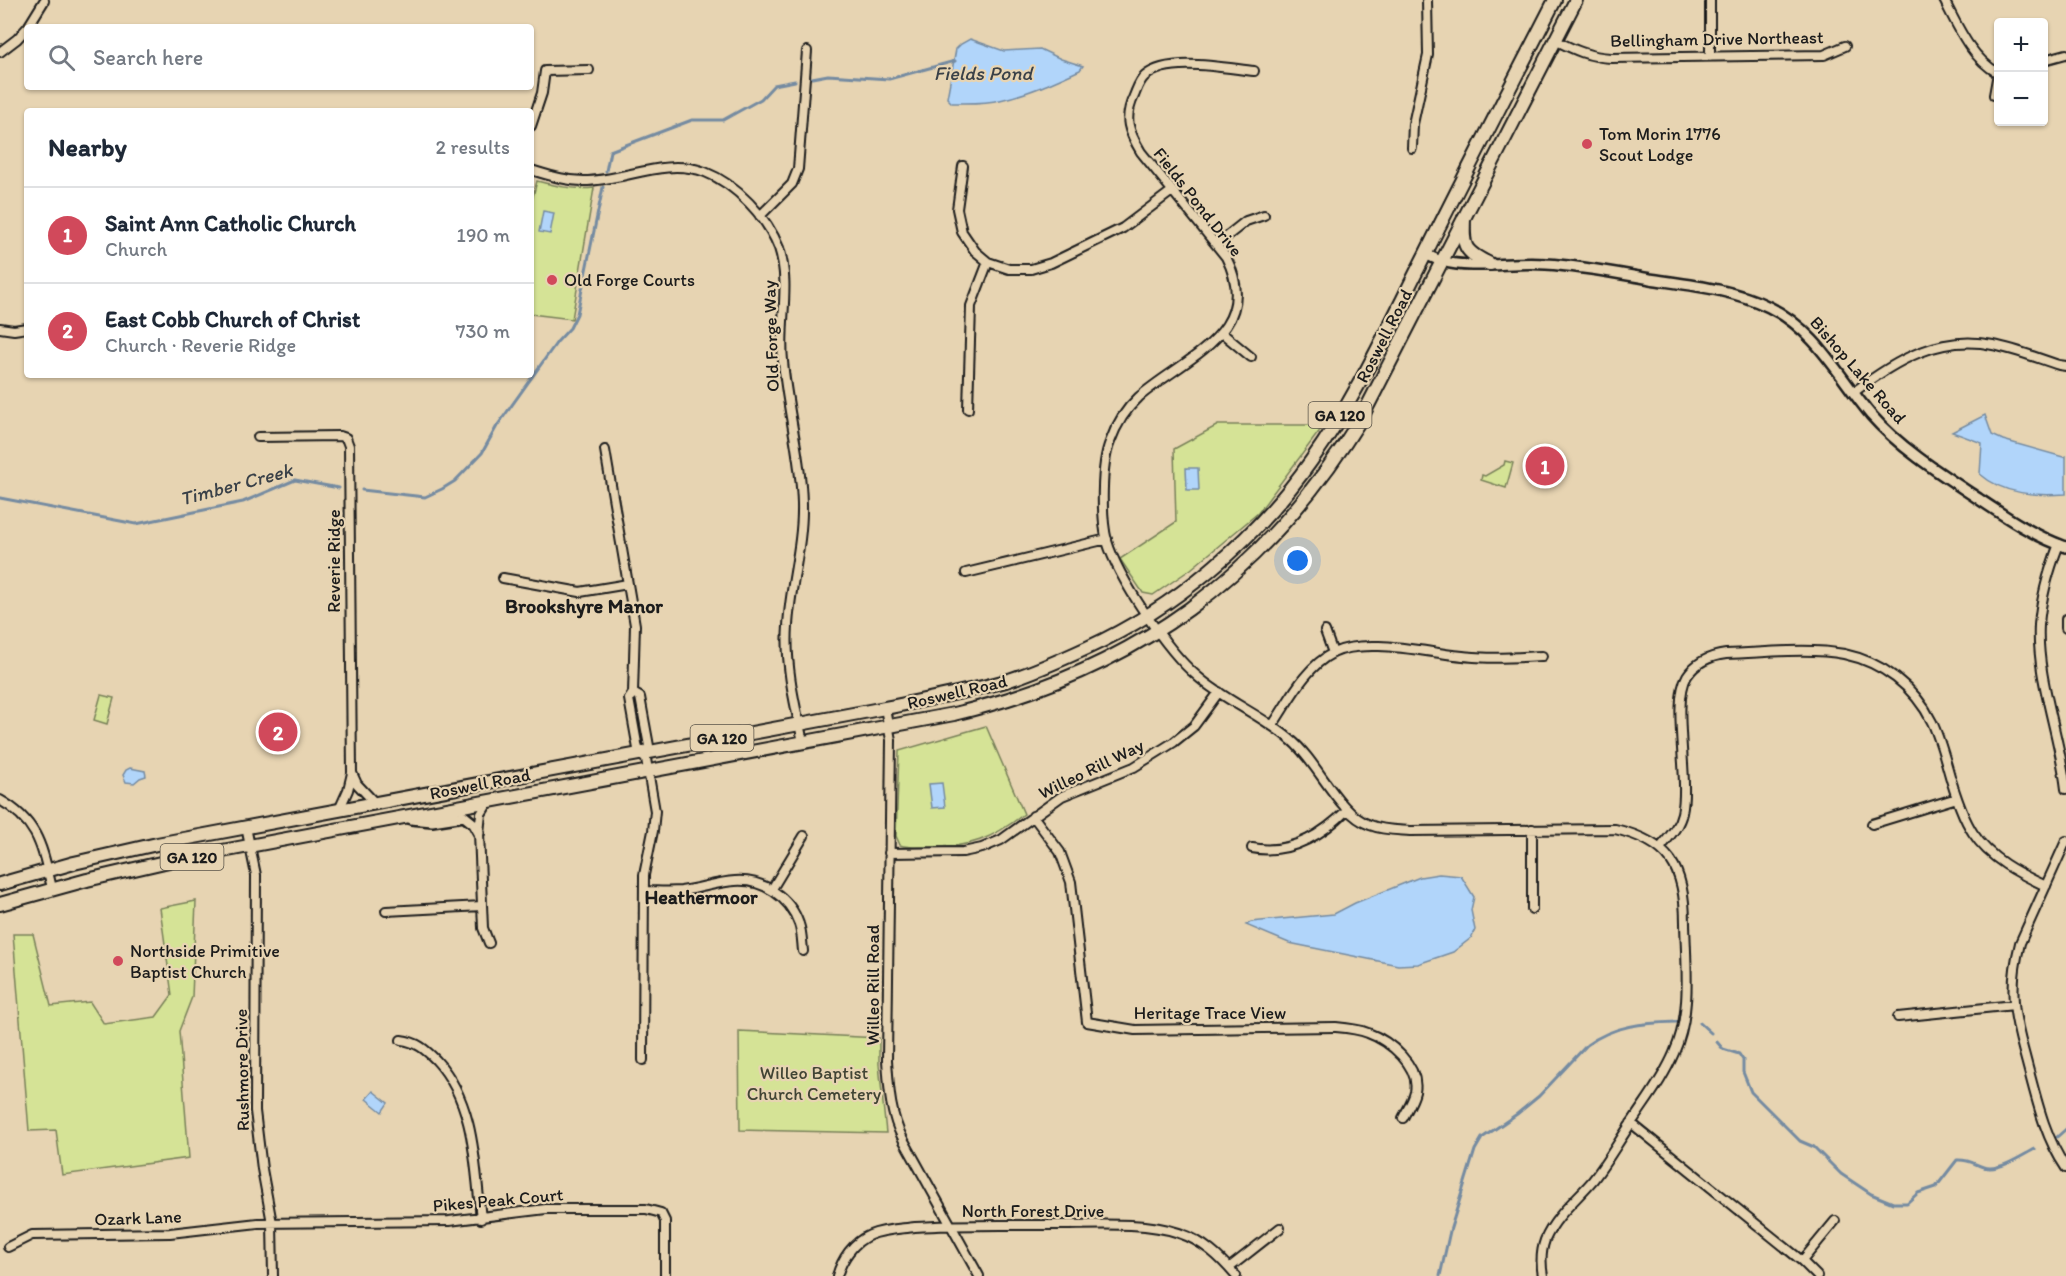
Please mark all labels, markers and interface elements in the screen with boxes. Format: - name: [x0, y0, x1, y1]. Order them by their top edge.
- map controls: [1994, 18, 2048, 126]
- button: +: [1994, 18, 2048, 72]
- search box: [24, 24, 534, 90]
- street label: Bellingham Drive Northeast: [1610, 26, 1824, 52]
- icon: search: [45, 41, 78, 74]
- text: Search here: [93, 44, 203, 71]
- water label: Fields Pond: [934, 61, 1034, 85]
- button: −: [1994, 72, 2048, 126]
- place label: Tom Morin 1776 Scout Lodge: [1599, 123, 1721, 166]
- text: Nearby: [48, 131, 127, 163]
- text: 2 results: [436, 135, 510, 159]
- marker: Tom Morin 1776 Scout Lodge: [1580, 137, 1594, 151]
- street label: Fields Pond Drive: [1149, 143, 1247, 261]
- text: Saint Ann Catholic Church: [105, 210, 356, 237]
- text: 1: [63, 223, 72, 247]
- text: 190 m: [457, 223, 510, 247]
- text: Church: [105, 237, 167, 261]
- place label: Old Forge Courts: [564, 269, 695, 291]
- marker: Old Forge Courts: [545, 273, 559, 287]
- street label: Old Forge Way: [758, 279, 784, 392]
- street label: Roswell Road: [1351, 285, 1417, 386]
- text: East Cobb Church of Christ: [105, 306, 360, 333]
- street label: Bishop Lake Road: [1805, 312, 1911, 429]
- text: 2: [62, 319, 73, 343]
- text: 730 m: [456, 319, 510, 343]
- text: Church · Reverie Ridge: [105, 333, 296, 357]
- road number: GA 120: [1308, 402, 1372, 428]
- pin: 1: [1526, 444, 1564, 488]
- water label: Timber Creek: [177, 457, 297, 511]
- street label: Reverie Ridge: [323, 509, 345, 613]
- your location: [1283, 546, 1312, 575]
- district label: Brookshyre Manor: [505, 594, 663, 619]
- street label: Roswell Road: [905, 670, 1010, 714]
- pin: 2: [258, 710, 298, 754]
- road number: GA 120: [690, 725, 754, 751]
- street label: Willeo Rill Way: [1035, 734, 1148, 804]
- street label: Roswell Road: [428, 763, 533, 805]
- road number: GA 120: [160, 844, 224, 870]
- district label: Heathermoor: [644, 885, 758, 909]
- street label: Willeo Rill Road: [862, 924, 884, 1045]
- place label: Northside Primitive Baptist Church: [130, 940, 280, 983]
- marker: Northside Primitive Baptist Church: [111, 954, 125, 968]
- street label: Heritage Trace View: [1134, 1002, 1286, 1024]
- street label: Rushmore Drive: [230, 1009, 254, 1131]
- park label: Willeo Baptist Church Cemetery: [747, 1062, 882, 1105]
- street label: Pikes Peak Court: [432, 1183, 565, 1217]
- street label: North Forest Drive: [962, 1200, 1104, 1222]
- street label: Ozark Lane: [94, 1205, 182, 1231]

